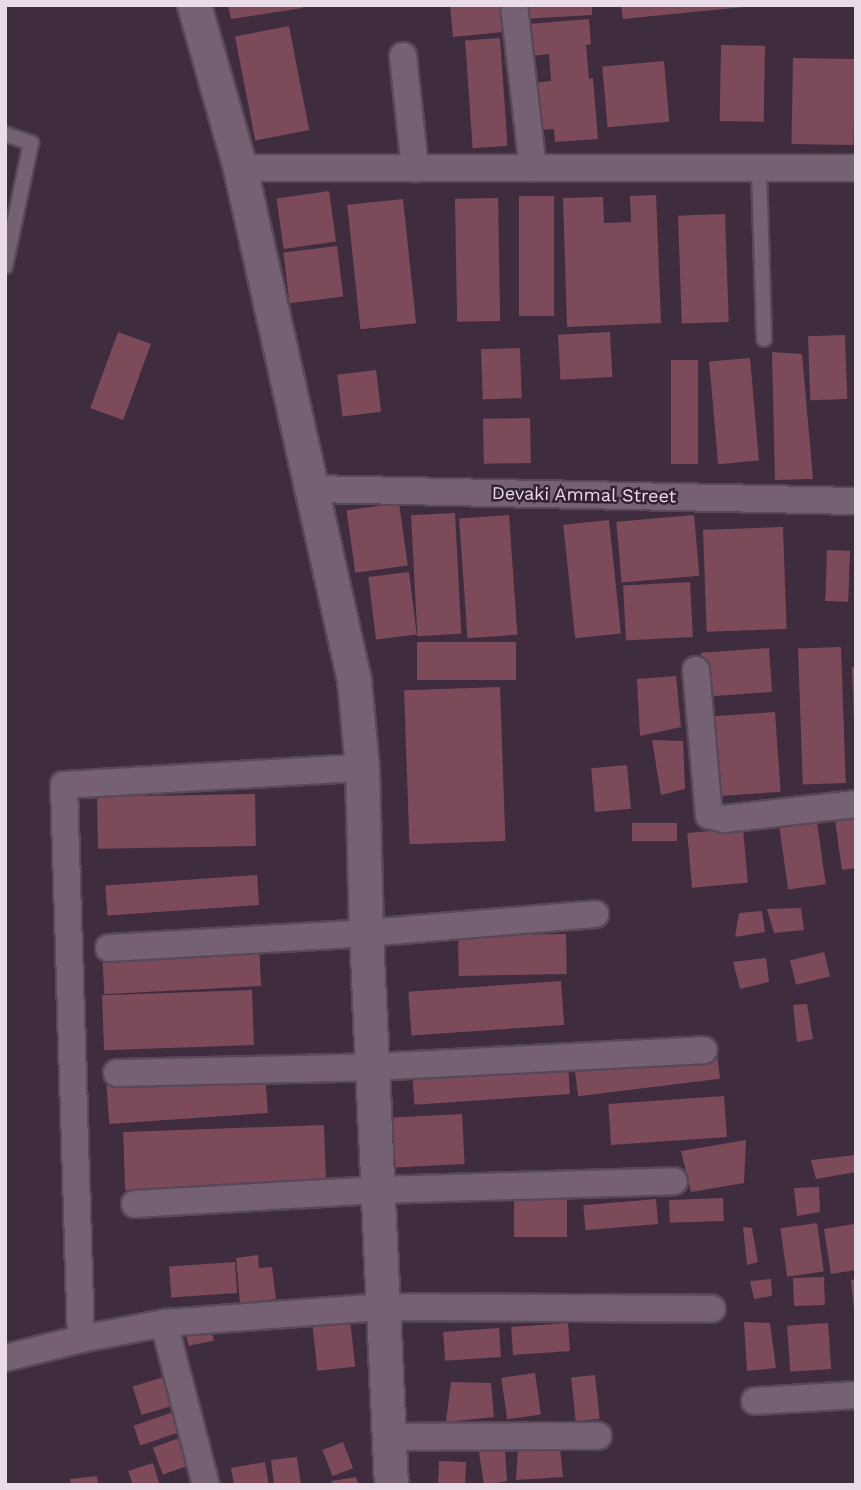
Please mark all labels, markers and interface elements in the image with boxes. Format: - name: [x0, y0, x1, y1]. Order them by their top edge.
- street label: Devaki Ammal Street: [491, 483, 677, 507]

